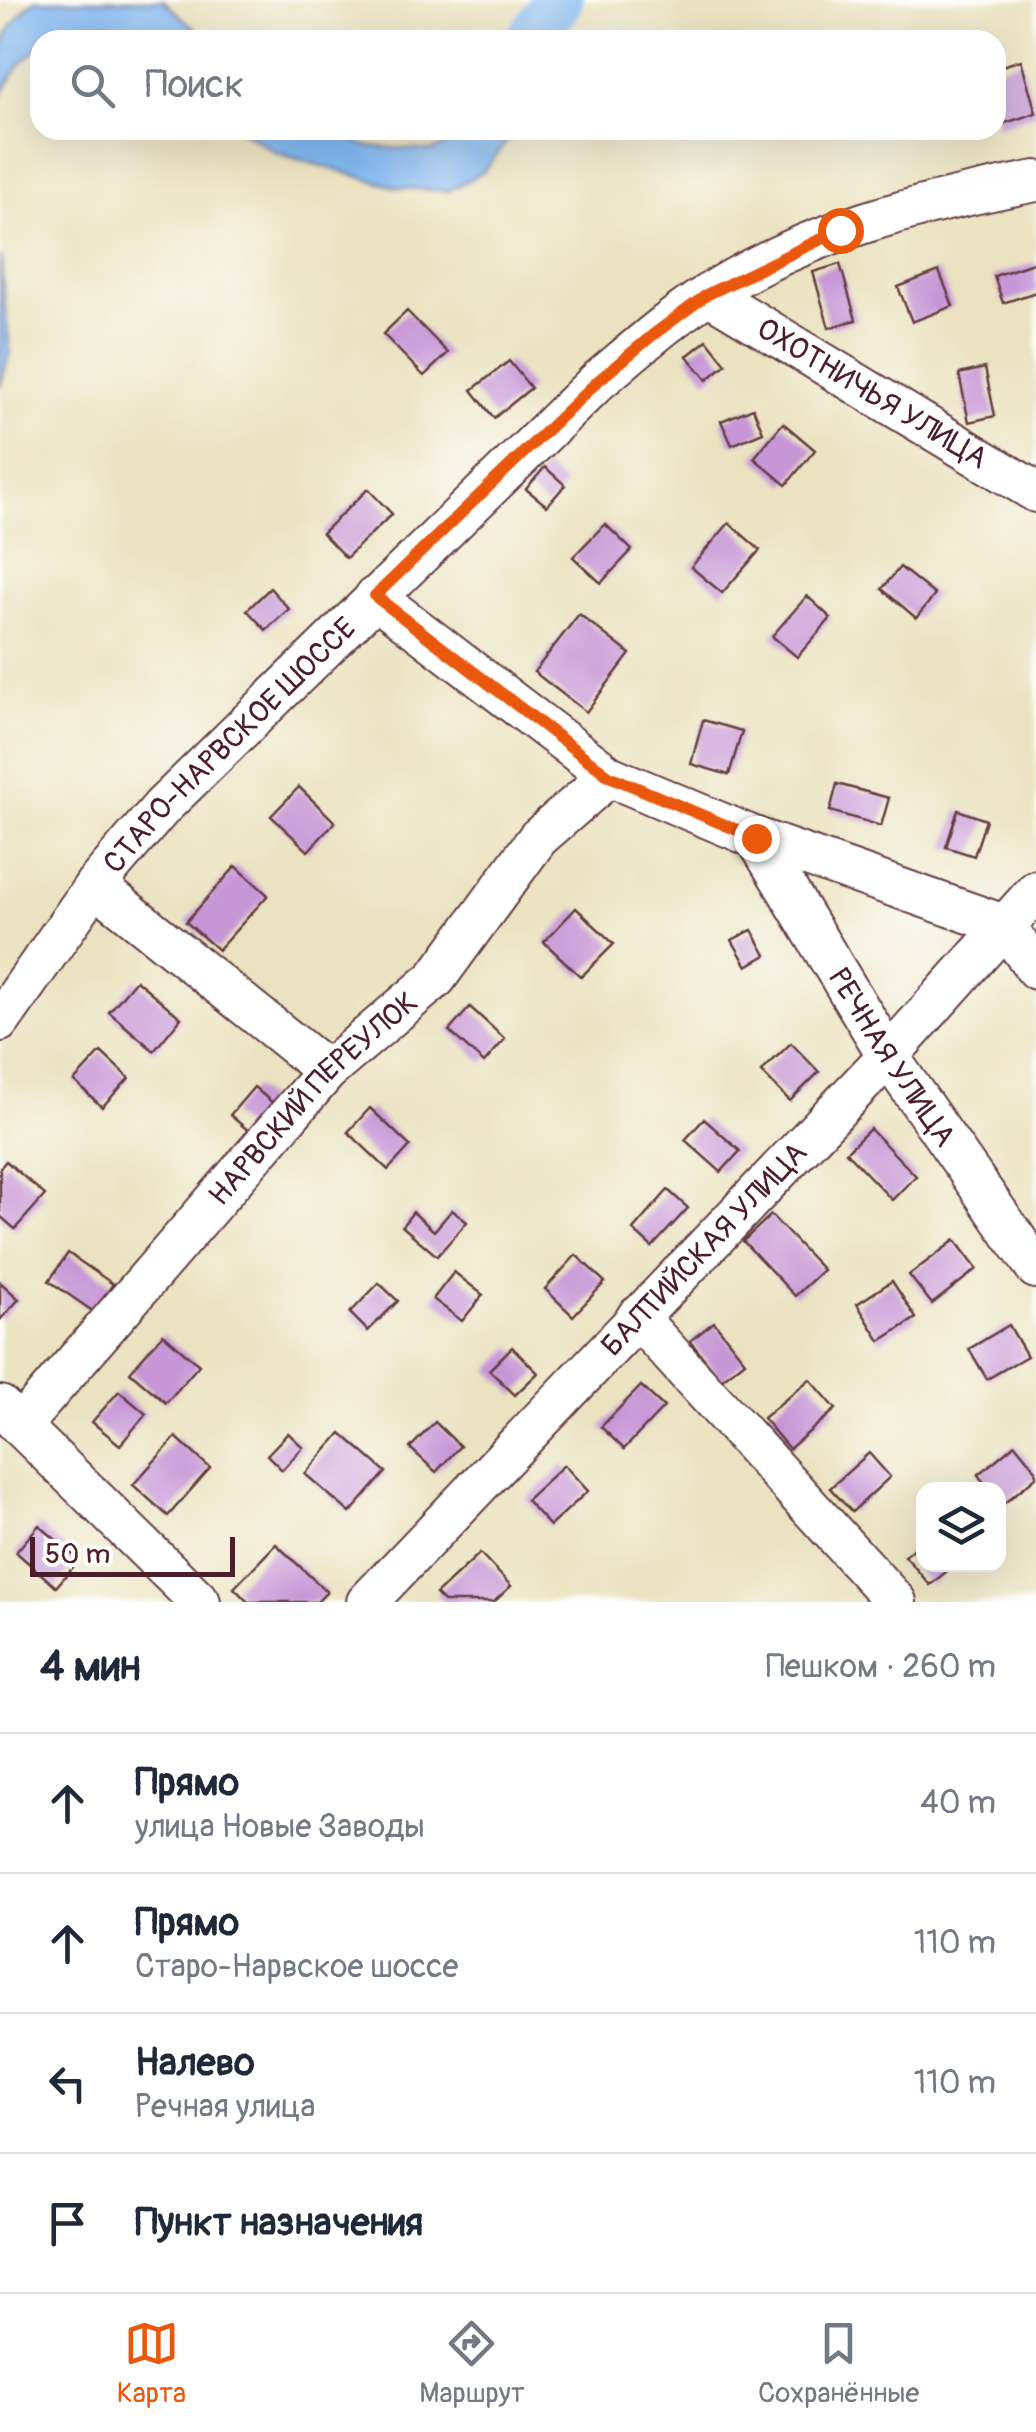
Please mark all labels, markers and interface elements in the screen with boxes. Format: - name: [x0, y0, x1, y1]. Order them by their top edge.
- search box: [30, 30, 1006, 140]
- icon: search: [65, 58, 120, 113]
- text: Поиск: [145, 61, 244, 109]
- route start: [818, 208, 864, 254]
- street label: ОХОТНИЧЬЯ УЛИЦА: [750, 310, 994, 477]
- street label: СТАРО-НАРВСКОЕ ШОССЕ: [95, 610, 364, 881]
- route end: [734, 816, 780, 862]
- street label: РЕЧНАЯ УЛИЦА: [820, 961, 963, 1154]
- street label: НАРВСКИЙ ПЕРЕУЛОК: [201, 984, 425, 1213]
- street label: БАЛТИЙСКАЯ УЛИЦА: [594, 1134, 815, 1364]
- map controls: [916, 1482, 1006, 1572]
- button: layers: [916, 1482, 1006, 1572]
- scale bar: [30, 1532, 235, 1576]
- text: 50 m: [45, 1537, 110, 1572]
- text: 4 мин: [40, 1641, 141, 1693]
- text: Пешком · 260 m: [766, 1647, 996, 1687]
- text: Прямо: [135, 1759, 239, 1807]
- icon: ahead: [40, 1776, 95, 1831]
- text: 40 m: [920, 1783, 996, 1823]
- text: улица Новые Заводы: [135, 1807, 425, 1847]
- text: Прямо: [135, 1899, 239, 1947]
- icon: ahead: [40, 1916, 95, 1971]
- text: 110 m: [914, 1923, 996, 1963]
- text: Старо-Нарвское шоссе: [135, 1947, 458, 1987]
- text: Налево: [135, 2039, 255, 2087]
- icon: left: [40, 2056, 95, 2111]
- text: 110 m: [914, 2063, 996, 2103]
- text: Речная улица: [135, 2087, 315, 2127]
- icon: arrive: [40, 2196, 95, 2251]
- text: Пункт назначения: [135, 2199, 423, 2247]
- tab: Карта: [117, 2316, 186, 2411]
- tab: Маршрут: [419, 2316, 525, 2411]
- tab: Сохранённые: [758, 2316, 919, 2411]

